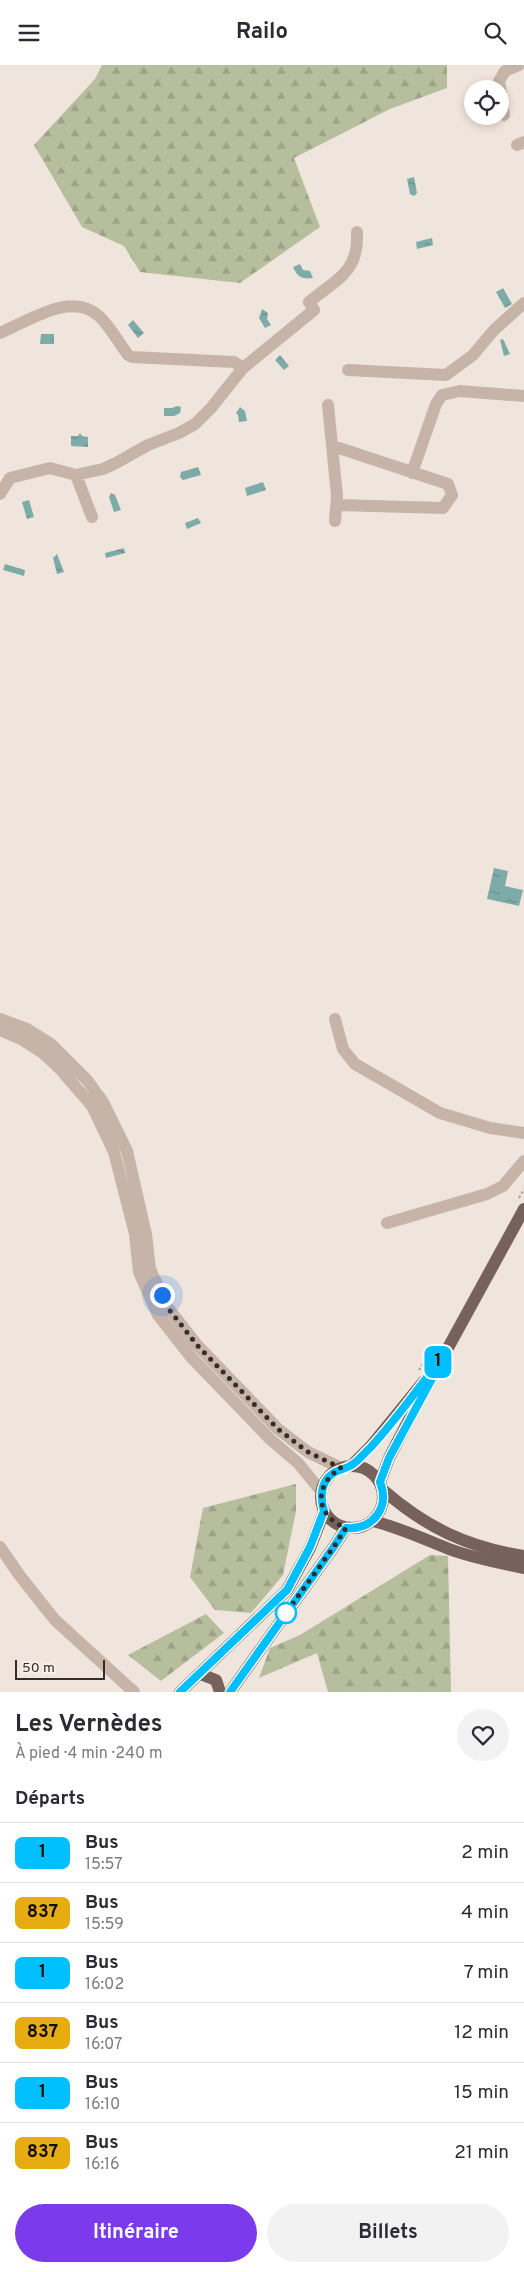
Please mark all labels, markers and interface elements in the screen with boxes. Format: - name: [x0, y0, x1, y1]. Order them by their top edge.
- icon: menu: [15, 19, 43, 47]
- text: Railo: [236, 19, 288, 46]
- icon: search: [481, 19, 509, 47]
- map controls: [464, 80, 509, 125]
- button: locate: [464, 80, 509, 125]
- your location: [150, 1283, 175, 1308]
- line badge: 1: [422, 1346, 454, 1378]
- text: 1: [434, 1350, 442, 1373]
- unlabelled marker: [275, 1602, 297, 1624]
- scale bar: [15, 1657, 105, 1680]
- text: 50 m: [22, 1660, 55, 1677]
- button: heart: [457, 1709, 509, 1761]
- text: Les Vernèdes: [15, 1710, 163, 1740]
- text: À pied · 4 min · 240 m: [15, 1744, 163, 1764]
- text: Départs: [15, 1787, 85, 1811]
- text: Bus: [85, 1831, 119, 1855]
- text: 1: [39, 1841, 46, 1864]
- text: 2 min: [461, 1841, 509, 1865]
- text: 15:57: [85, 1855, 123, 1875]
- text: Bus: [85, 1891, 119, 1915]
- text: 837: [27, 1901, 58, 1924]
- text: 4 min: [461, 1901, 509, 1925]
- text: 15:59: [85, 1915, 124, 1935]
- text: Bus: [85, 1951, 119, 1975]
- text: 1: [39, 1961, 46, 1984]
- text: 7 min: [464, 1961, 509, 1985]
- text: 16:02: [85, 1975, 124, 1995]
- text: Bus: [85, 2011, 119, 2035]
- text: 837: [27, 2021, 58, 2044]
- text: 12 min: [454, 2021, 509, 2045]
- text: 16:07: [85, 2035, 122, 2055]
- text: Bus: [85, 2071, 119, 2095]
- text: 1: [39, 2081, 46, 2104]
- text: 15 min: [454, 2081, 509, 2105]
- text: 16:10: [85, 2095, 120, 2115]
- text: Bus: [85, 2131, 119, 2155]
- text: 837: [27, 2141, 58, 2164]
- text: 21 min: [454, 2141, 509, 2165]
- text: 16:16: [85, 2155, 120, 2175]
- button: Itinéraire: [15, 2204, 257, 2262]
- button: Billets: [267, 2204, 509, 2262]

